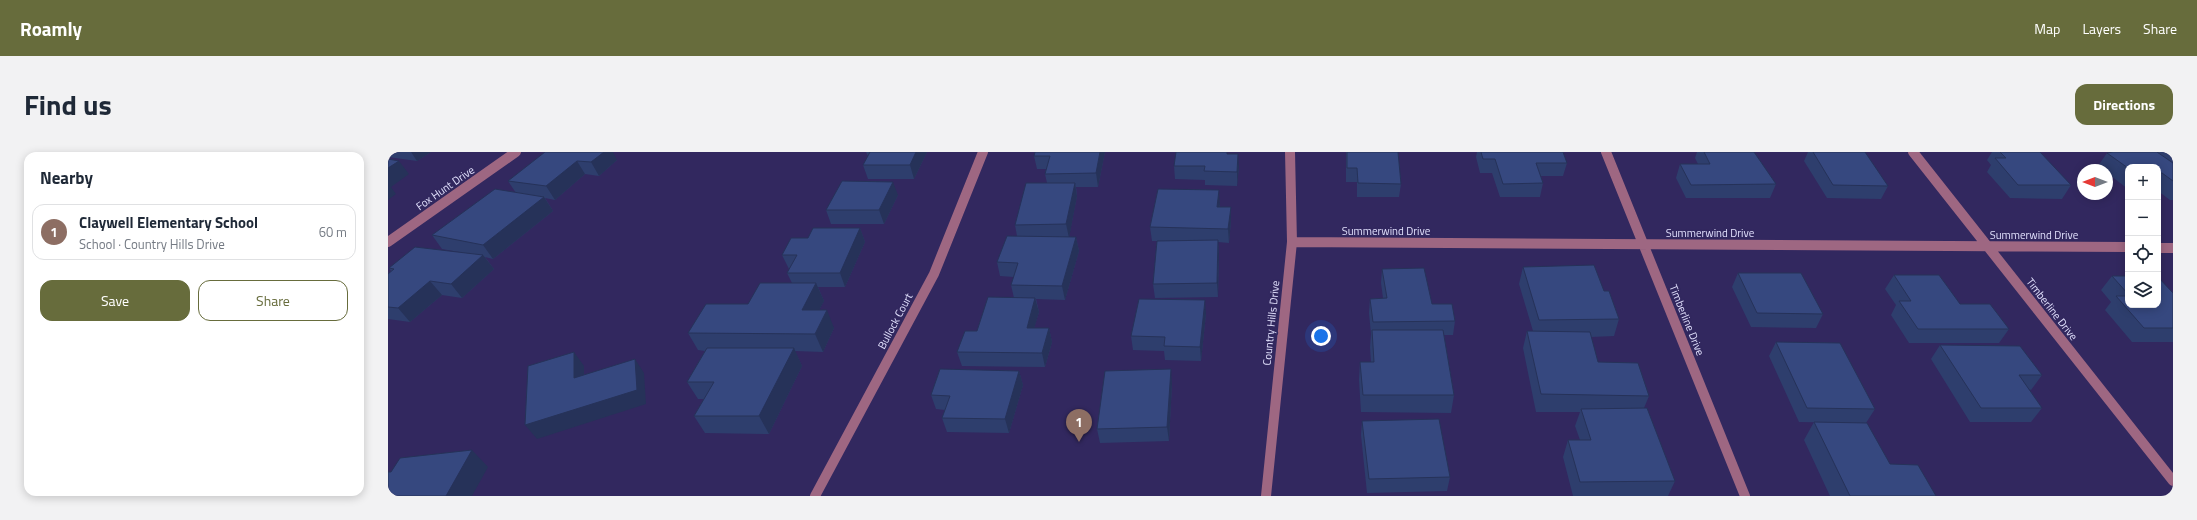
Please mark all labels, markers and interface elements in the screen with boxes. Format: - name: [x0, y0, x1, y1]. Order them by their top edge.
- text: Roamly: [20, 14, 82, 43]
- text: Map: [2034, 18, 2060, 39]
- text: Layers: [2082, 18, 2121, 39]
- text: Share: [2143, 18, 2177, 39]
- text: Find us: [24, 83, 112, 126]
- button: Directions: [2075, 84, 2173, 125]
- street label: Fox Hunt Drive: [413, 162, 478, 214]
- north arrow: [2077, 164, 2113, 200]
- map controls: [2125, 164, 2161, 308]
- button: +: [2125, 164, 2161, 200]
- text: Nearby: [40, 165, 93, 191]
- button: −: [2125, 200, 2161, 236]
- text: Claywell Elementary School: [79, 211, 258, 234]
- text: 1: [50, 222, 58, 242]
- text: 60 m: [319, 222, 347, 242]
- street label: Summerwind Drive: [1342, 223, 1431, 239]
- street label: Summerwind Drive: [1666, 225, 1755, 241]
- street label: Summerwind Drive: [1990, 227, 2079, 243]
- text: School · Country Hills Drive: [79, 234, 225, 254]
- button: locate: [2125, 236, 2161, 272]
- button: layers: [2125, 272, 2161, 308]
- street label: Timberline Drive: [2022, 274, 2082, 344]
- street label: Country Hills Drive: [1259, 279, 1283, 366]
- button: Save: [40, 280, 190, 321]
- button: Share: [198, 280, 348, 321]
- street label: Timberline Drive: [1665, 282, 1709, 358]
- street label: Bullock Court: [874, 290, 916, 352]
- your location: [1311, 326, 1331, 346]
- pin: 1: [1066, 409, 1092, 442]

